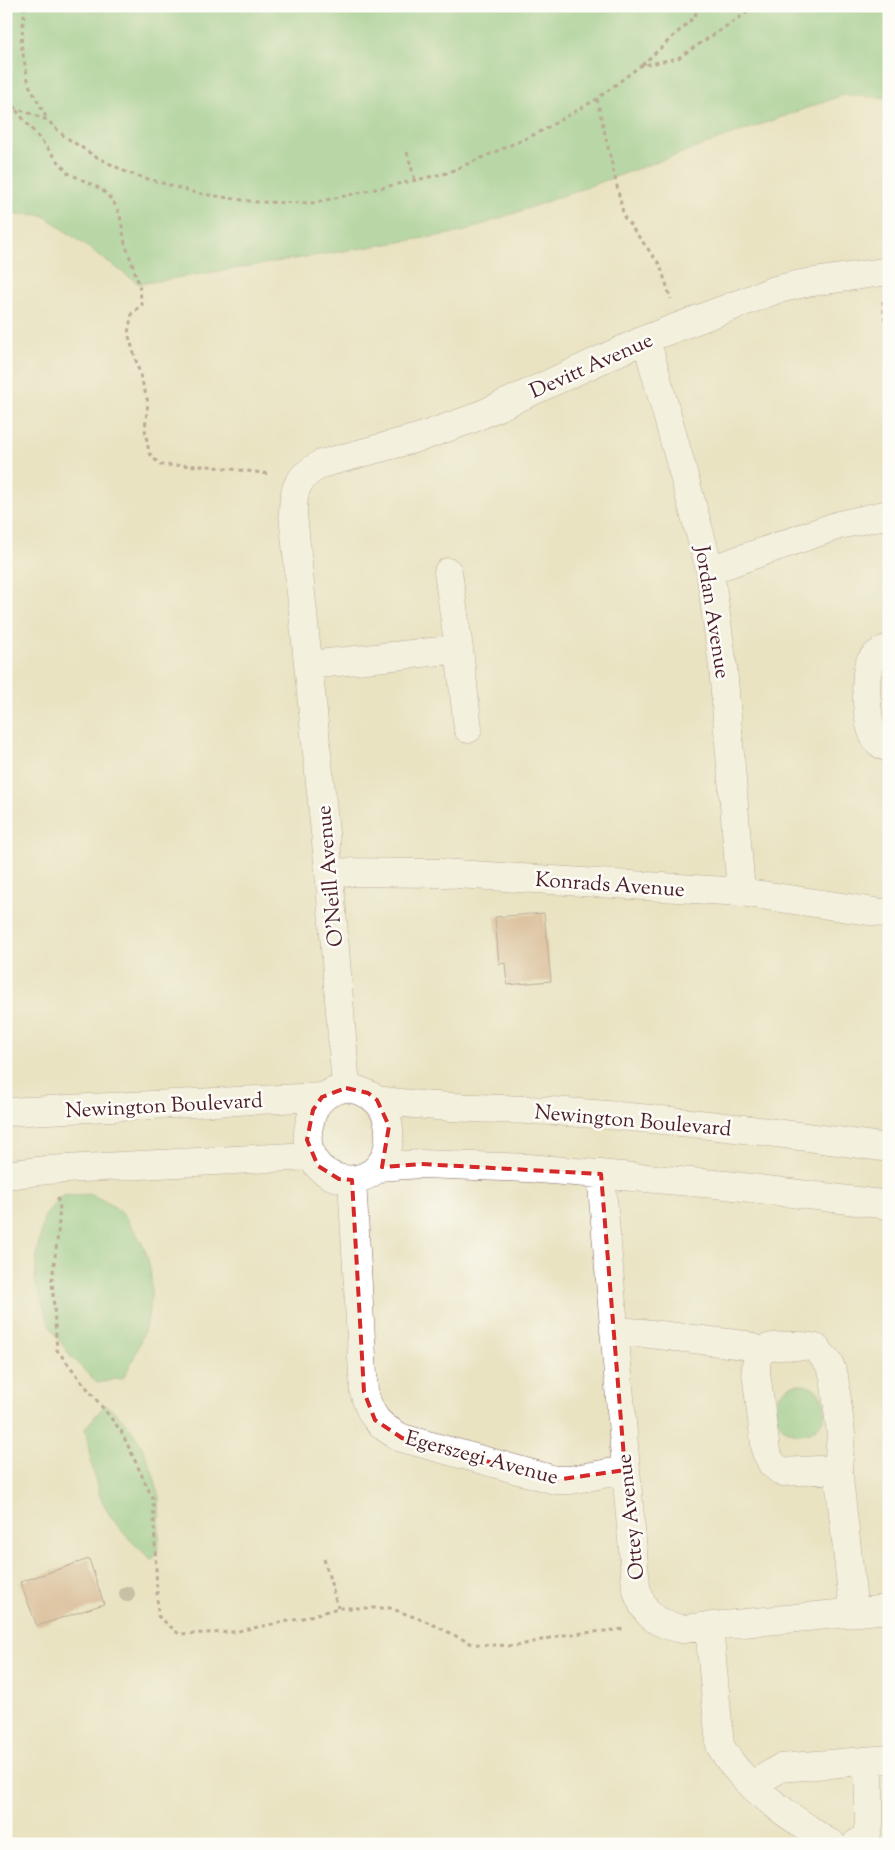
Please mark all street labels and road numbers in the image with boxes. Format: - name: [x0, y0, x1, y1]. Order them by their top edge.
- street label: Devitt Avenue: [525, 326, 658, 407]
- street label: Jordan Avenue: [686, 543, 736, 681]
- street label: O'Neill Avenue: [310, 804, 352, 948]
- street label: Konrads Avenue: [534, 866, 686, 906]
- street label: Newington Boulevard: [65, 1087, 264, 1127]
- street label: Newington Boulevard: [533, 1098, 733, 1146]
- street label: Egerszegi Avenue: [402, 1424, 561, 1494]
- street label: Ottey Avenue: [610, 1452, 654, 1581]

